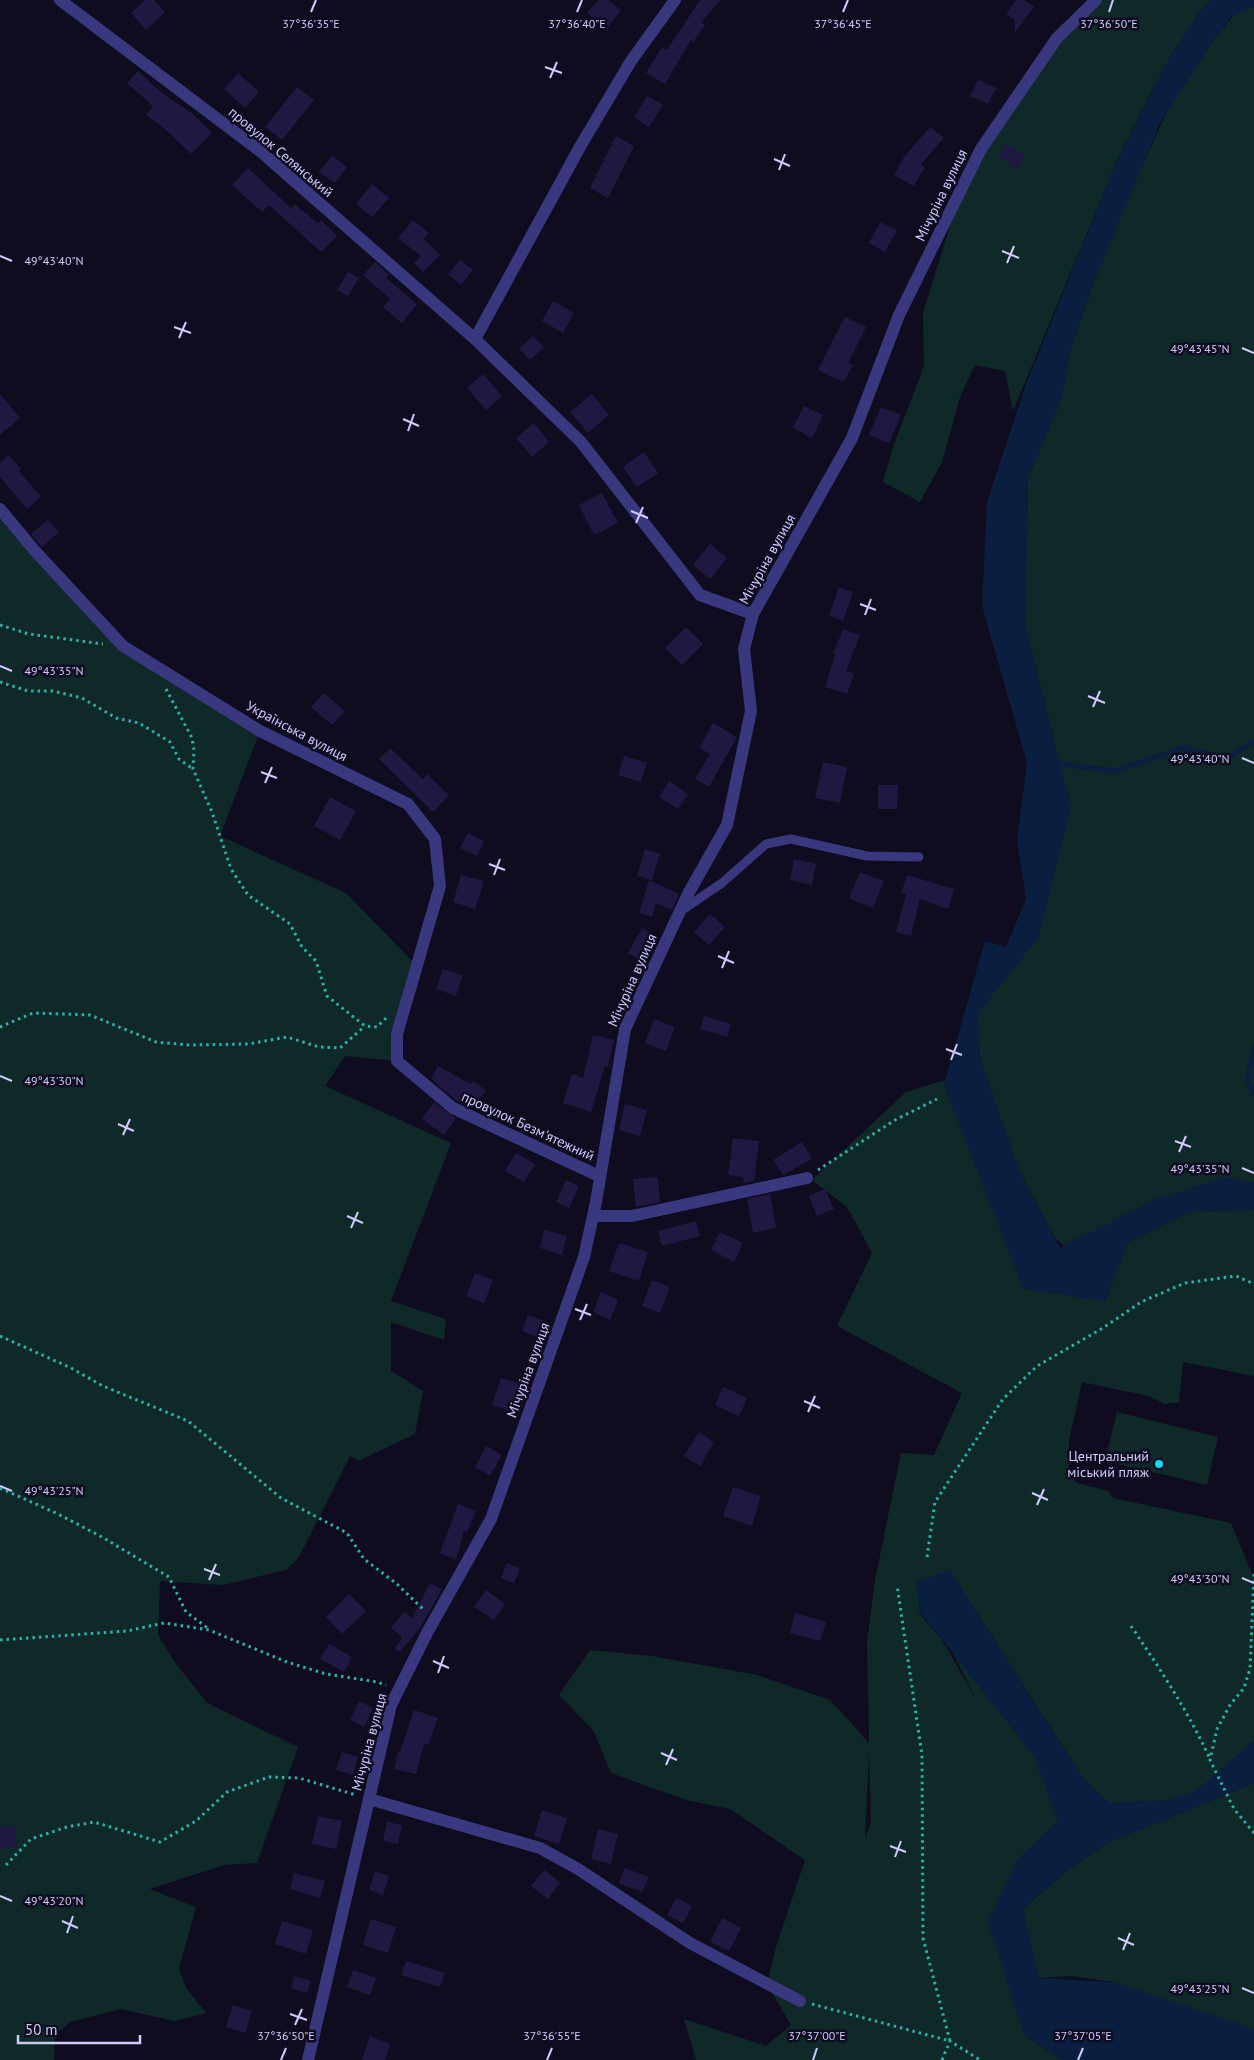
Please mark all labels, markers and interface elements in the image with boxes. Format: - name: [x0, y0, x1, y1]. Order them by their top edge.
- text: 37°36'35"E: [282, 16, 340, 31]
- text: 37°36'40"E: [548, 16, 606, 31]
- text: 37°36'45"E: [814, 16, 872, 31]
- text: 37°36'50"E: [1080, 16, 1138, 31]
- street label: провулок Селянський: [225, 103, 337, 201]
- street label: Мічуріна вулиця: [911, 146, 971, 244]
- text: 49°43'40"N: [24, 253, 84, 268]
- text: 49°43'45"N: [1170, 341, 1230, 356]
- street label: Мічуріна вулиця: [735, 511, 799, 607]
- text: 49°43'35"N: [24, 663, 84, 678]
- street label: Українська вулиця: [243, 697, 351, 765]
- text: 49°43'40"N: [1170, 751, 1230, 766]
- street label: Мічуріна вулиця: [603, 931, 661, 1029]
- text: 49°43'30"N: [24, 1073, 84, 1088]
- street label: провулок Безм'ятежний: [459, 1087, 597, 1165]
- text: 49°43'35"N: [1170, 1161, 1230, 1176]
- street label: Мічуріна вулиця: [502, 1320, 554, 1420]
- place label: Центральний міський пляж: [1067, 1447, 1150, 1481]
- marker: Центральний міський пляж: [1153, 1458, 1165, 1470]
- text: 49°43'25"N: [24, 1483, 84, 1498]
- text: 49°43'30"N: [1170, 1571, 1230, 1586]
- street label: Мічуріна вулиця: [347, 1691, 391, 1793]
- text: 49°43'20"N: [24, 1893, 84, 1908]
- text: 49°43'25"N: [1170, 1981, 1230, 1996]
- scale bar: [18, 2012, 140, 2044]
- text: 50 m: [25, 2020, 58, 2039]
- text: 37°36'50"E: [257, 2028, 315, 2043]
- text: 37°36'55"E: [523, 2028, 581, 2043]
- text: 37°37'00"E: [788, 2028, 846, 2043]
- text: 37°37'05"E: [1054, 2028, 1112, 2043]

